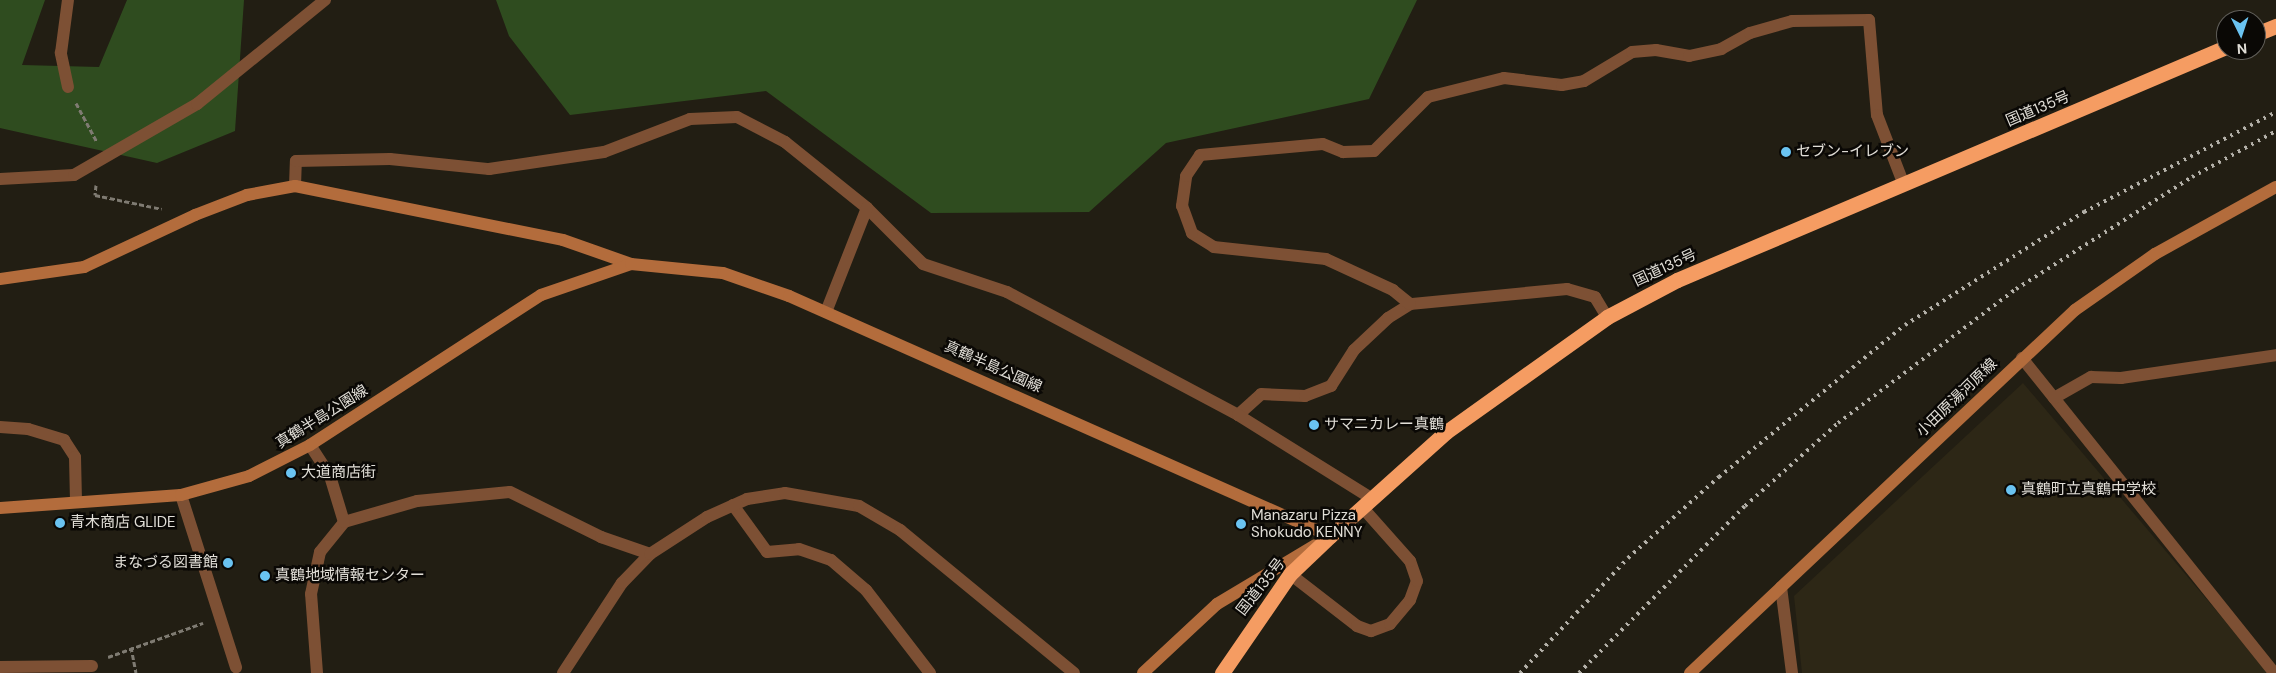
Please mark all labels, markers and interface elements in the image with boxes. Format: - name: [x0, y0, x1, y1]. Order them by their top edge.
- north arrow: [2216, 10, 2266, 60]
- text: N: [2236, 40, 2248, 58]
- street label: 国道135号: [2003, 87, 2073, 131]
- place label: セブン-イレブン: [1796, 143, 1909, 161]
- marker: セブン-イレブン: [1780, 146, 1792, 158]
- street label: 国道135号: [1631, 246, 1699, 290]
- street label: 真鶴半島公園線: [941, 337, 1045, 397]
- street label: 小田原湯河原線: [1913, 355, 2001, 441]
- street label: 真鶴半島公園線: [273, 382, 371, 452]
- place label: サマニカレー真鶴: [1324, 416, 1444, 434]
- marker: サマニカレー真鶴: [1308, 419, 1320, 431]
- place label: 大道商店街: [301, 464, 376, 482]
- marker: 大道商店街: [285, 467, 297, 479]
- place label: 真鶴町立真鶴中学校: [2021, 481, 2156, 499]
- marker: 真鶴町立真鶴中学校: [2005, 484, 2017, 496]
- place label: Manazaru Pizza Shokudo KENNY: [1251, 506, 1362, 541]
- place label: 青木商店 GLIDE: [70, 514, 176, 532]
- marker: 青木商店 GLIDE: [54, 517, 66, 529]
- marker: Manazaru Pizza Shokudo KENNY: [1235, 518, 1247, 530]
- place label: まなづる図書館: [113, 554, 218, 572]
- street label: 国道135号: [1233, 555, 1289, 619]
- marker: まなづる図書館: [222, 557, 234, 569]
- place label: 真鶴地域情報センター: [275, 567, 425, 585]
- marker: 真鶴地域情報センター: [259, 570, 271, 582]

